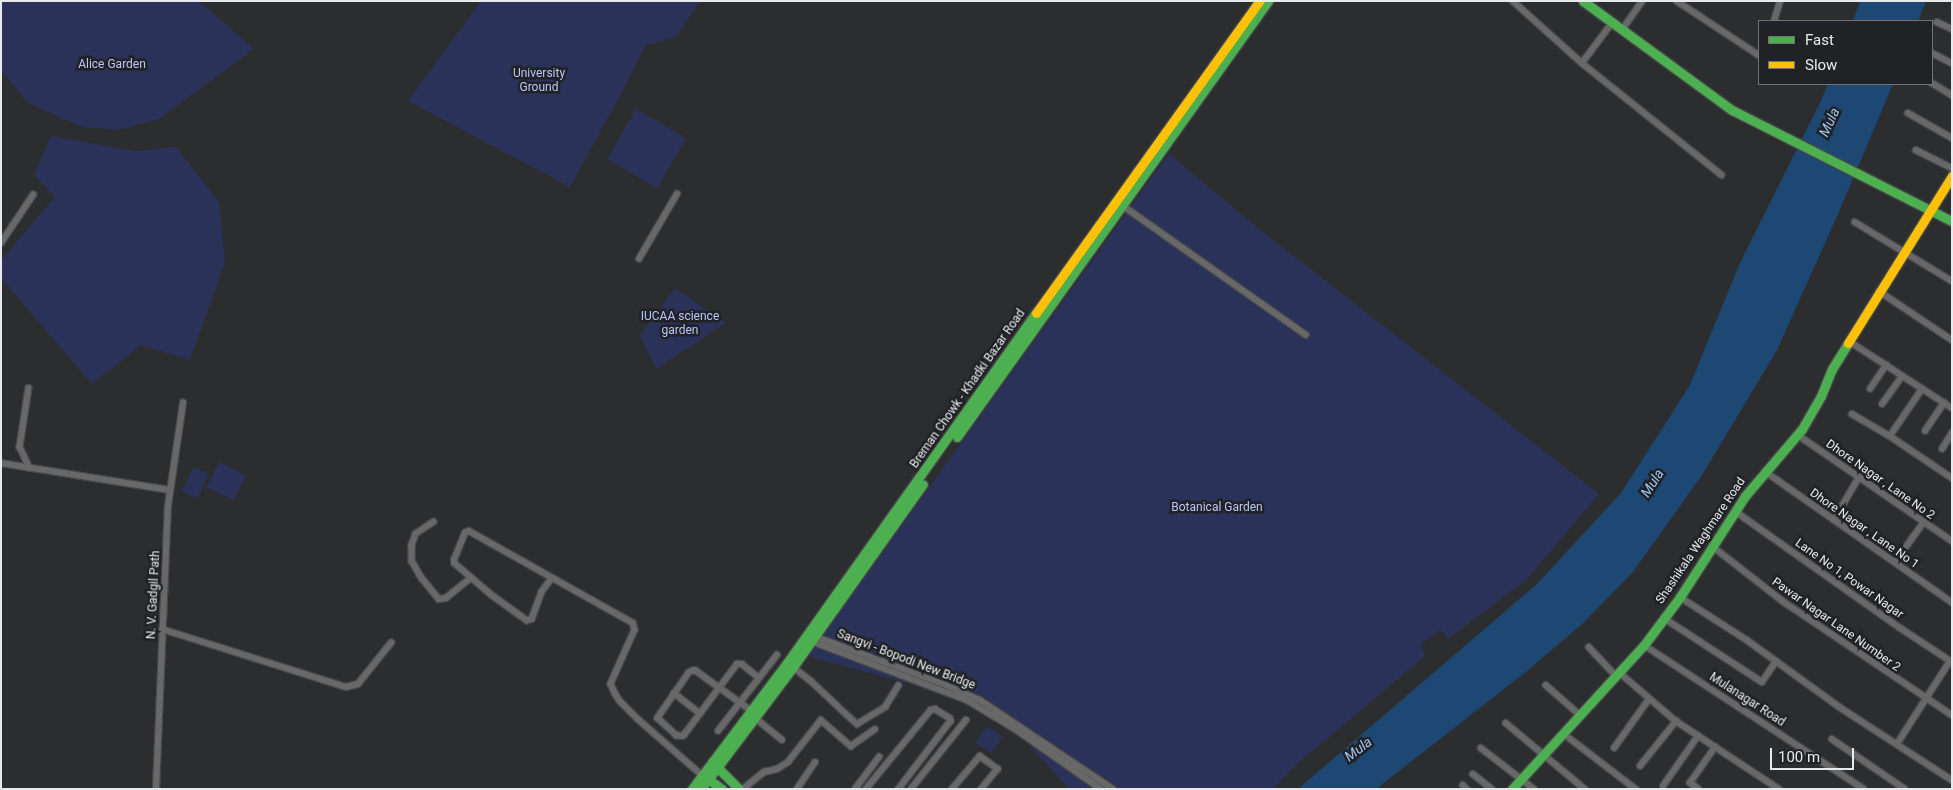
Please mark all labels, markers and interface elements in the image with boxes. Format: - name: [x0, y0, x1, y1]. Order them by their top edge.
- legend: [1758, 20, 1933, 85]
- text: Fast: [1805, 31, 1834, 49]
- text: Slow: [1805, 56, 1837, 74]
- park label: Alice Garden: [78, 58, 146, 72]
- park label: University Ground: [513, 67, 565, 95]
- water label: Mula: [1815, 105, 1843, 139]
- street label: Breman Chowk - Khadki Bazar Road: [907, 307, 1029, 471]
- park label: IUCAA science garden: [641, 310, 719, 338]
- street label: Dhore Nagar , Lane No 2: [1823, 437, 1937, 523]
- water label: Mula: [1637, 466, 1667, 500]
- street label: Shashikala Waghmare Road: [1653, 475, 1749, 607]
- street label: Dhore Nagar , Lane No 1: [1807, 486, 1921, 572]
- park label: Botanical Garden: [1171, 501, 1263, 515]
- street label: Lane No 1, Powar Nagar: [1792, 536, 1906, 622]
- street label: N. V. Gadgil Path: [144, 550, 164, 640]
- street label: Pawar Nagar Lane Number 2: [1769, 575, 1903, 675]
- street label: Sangvi - Bopodi New Bridge: [835, 627, 977, 693]
- street label: Mulanagar Road: [1706, 670, 1788, 730]
- water label: Mula: [1341, 733, 1375, 765]
- scale bar: [1773, 738, 1857, 770]
- text: 100 m: [1778, 748, 1820, 766]

